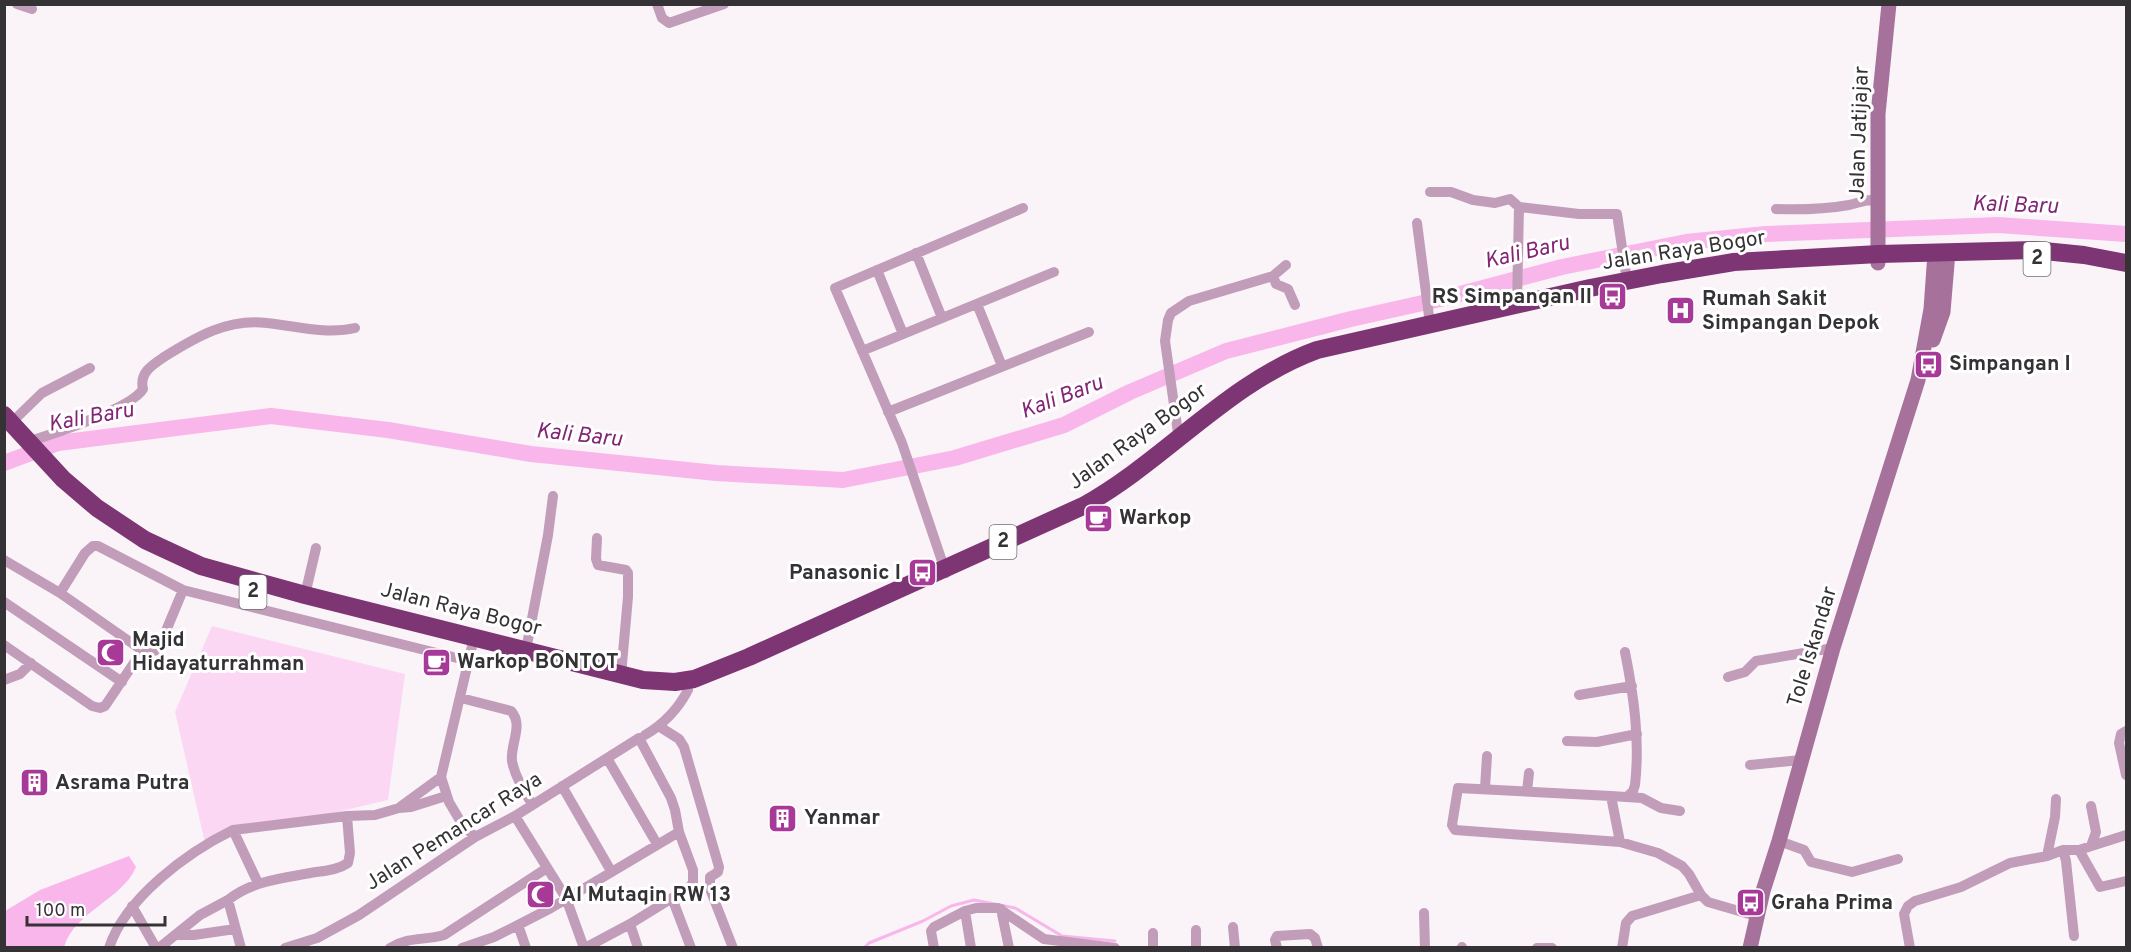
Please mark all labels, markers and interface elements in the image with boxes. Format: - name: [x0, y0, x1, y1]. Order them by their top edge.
- street label: Jalan Jatijajar: [1844, 66, 1876, 200]
- water label: Kali Baru: [1971, 191, 2060, 221]
- street label: Jalan Raya Bogor: [1600, 225, 1768, 277]
- water label: Kali Baru: [1482, 230, 1573, 276]
- road number: 2: [2024, 242, 2050, 276]
- bus stop icon: RS Simpangan II: [1597, 281, 1629, 313]
- place label: RS Simpangan II: [1432, 284, 1592, 311]
- place label: Rumah Sakit Simpangan Depok: [1702, 286, 1880, 337]
- hospital icon: Rumah Sakit Simpangan Depok: [1665, 295, 1697, 327]
- bus stop icon: Simpangan I: [1912, 348, 1944, 380]
- place label: Simpangan I: [1949, 351, 2071, 378]
- water label: Kali Baru: [1017, 370, 1108, 426]
- street label: Jalan Raya Bogor: [1063, 378, 1213, 496]
- water label: Kali Baru: [46, 397, 137, 439]
- water label: Kali Baru: [535, 418, 624, 454]
- cafe icon: Warkop: [1082, 502, 1114, 534]
- place label: Warkop: [1119, 505, 1191, 532]
- road number: 2: [990, 525, 1016, 559]
- bus stop icon: Panasonic I: [906, 557, 938, 589]
- place label: Panasonic I: [789, 560, 901, 587]
- road number: 2: [240, 575, 266, 609]
- street label: Jalan Raya Bogor: [378, 577, 544, 643]
- street label: Tole Iskandar: [1782, 583, 1844, 711]
- place label: Majid Hidayaturrahman: [132, 627, 304, 678]
- mosque icon: Majid Hidayaturrahman: [95, 636, 127, 668]
- cafe icon: Warkop BONTOT: [420, 646, 452, 678]
- place label: Warkop BONTOT: [457, 649, 619, 676]
- building icon: Asrama Putra: [18, 767, 50, 799]
- street label: Jalan Pemancar Raya: [361, 767, 547, 897]
- place label: Asrama Putra: [55, 770, 189, 797]
- building icon: Yanmar: [767, 802, 799, 834]
- place label: Yanmar: [804, 805, 880, 832]
- mosque icon: Al Mutaqin RW 13: [524, 879, 556, 911]
- place label: Al Mutaqin RW 13: [561, 882, 731, 909]
- bus stop icon: Graha Prima: [1734, 887, 1766, 919]
- scale bar: [27, 889, 165, 927]
- place label: Graha Prima: [1771, 890, 1893, 917]
- text: 100 m: [36, 900, 85, 923]

